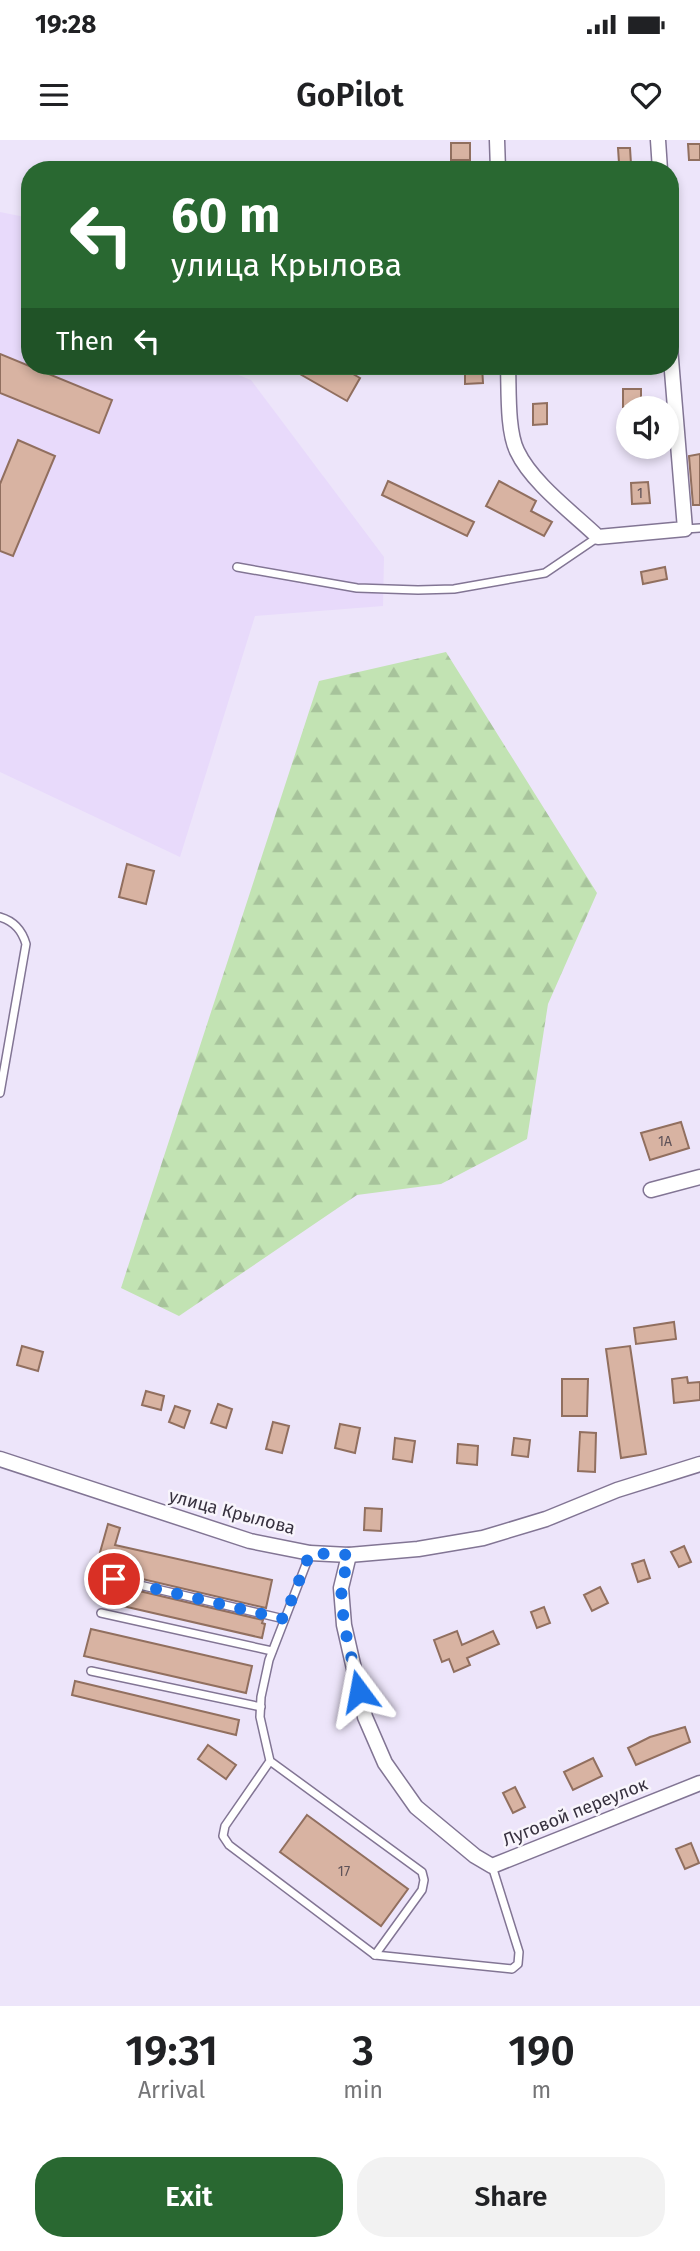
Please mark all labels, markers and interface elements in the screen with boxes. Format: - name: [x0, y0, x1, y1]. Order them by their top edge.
- text: 19:28: [35, 9, 96, 40]
- icon: menu: [35, 76, 73, 114]
- text: GoPilot: [296, 76, 404, 114]
- icon: heart: [627, 76, 665, 114]
- text: 60 m: [171, 186, 280, 245]
- icon: left: [56, 189, 147, 280]
- text: улица Крылова: [171, 246, 402, 284]
- icon: left: [128, 322, 166, 360]
- text: Then: [56, 326, 114, 357]
- map controls: [616, 396, 679, 459]
- button: sound: [616, 396, 679, 459]
- house number: 1: [637, 485, 643, 502]
- house number: 1А: [658, 1133, 672, 1150]
- street label: улица Крылова: [166, 1485, 298, 1539]
- pin: [84, 1549, 144, 1609]
- icon: arrive: [95, 1560, 133, 1598]
- position arrow: [322, 1654, 396, 1728]
- street label: Луговой переулок: [499, 1773, 651, 1851]
- house number: 17: [338, 1863, 350, 1880]
- text: 19:31: [125, 2026, 218, 2076]
- text: 3: [352, 2026, 374, 2076]
- text: 190: [508, 2026, 575, 2076]
- text: Arrival: [138, 2076, 205, 2104]
- text: min: [343, 2076, 383, 2104]
- text: m: [532, 2076, 551, 2104]
- button: Exit: [35, 2157, 343, 2237]
- button: Share: [357, 2157, 665, 2237]

